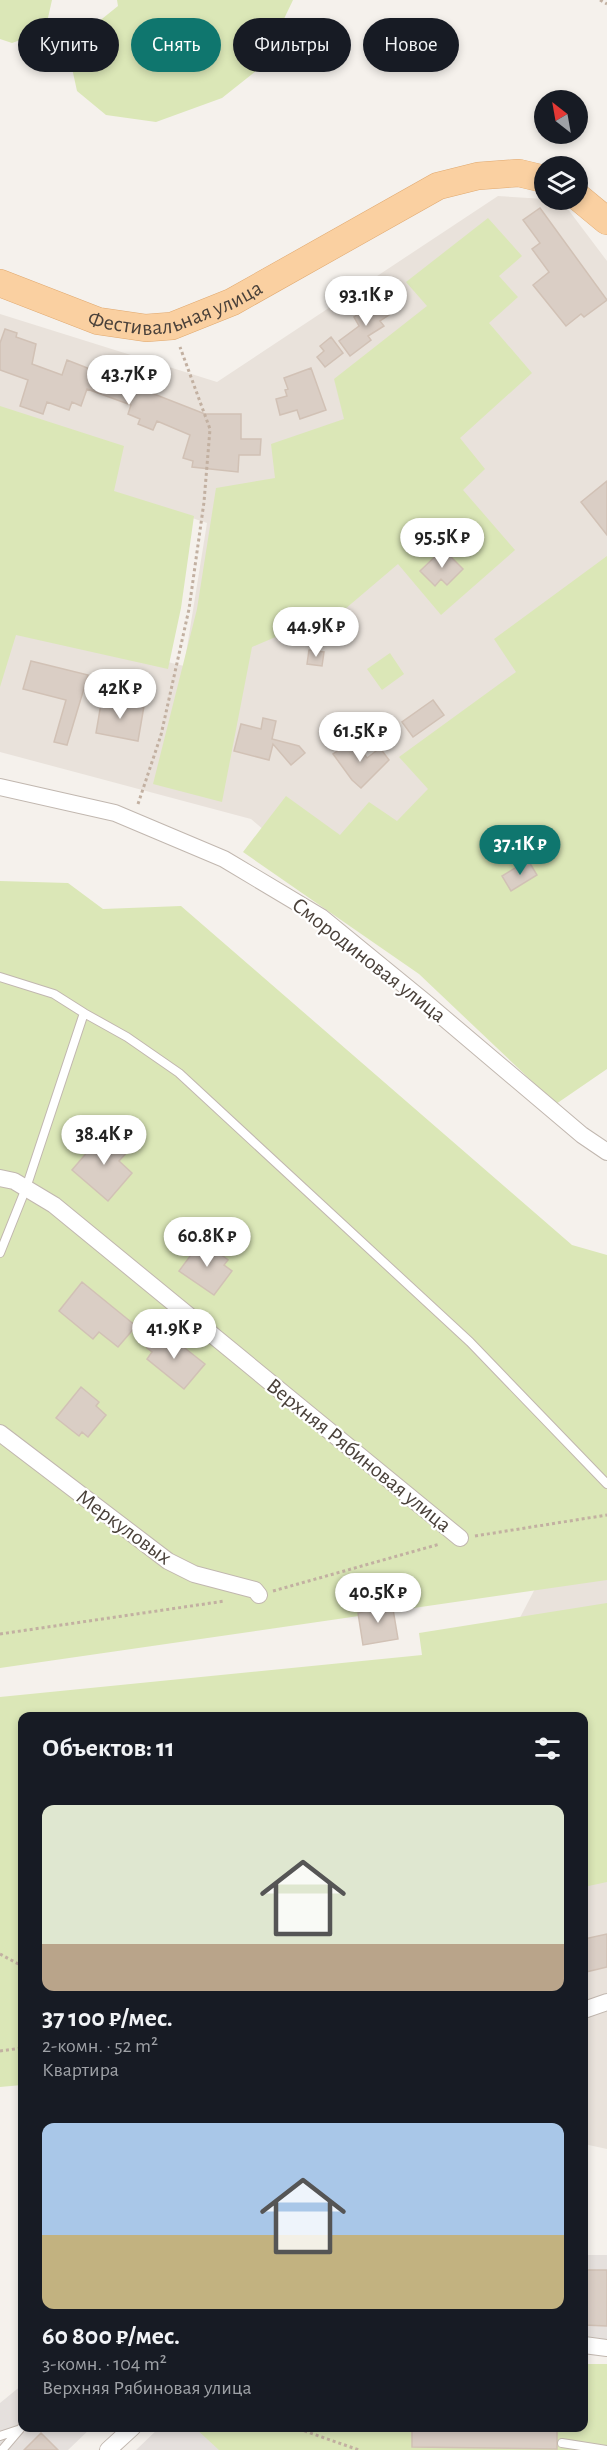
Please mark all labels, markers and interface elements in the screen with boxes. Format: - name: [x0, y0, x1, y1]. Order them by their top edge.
- chip: Купить: [18, 18, 119, 72]
- chip: Снять: [131, 18, 221, 72]
- chip: Фильтры: [233, 18, 351, 72]
- chip: Новое: [363, 18, 459, 72]
- north arrow: [534, 90, 588, 144]
- map controls: [534, 90, 588, 210]
- button: layers: [534, 156, 588, 210]
- street label: Фестивальная улица: [85, 276, 266, 339]
- pin: 93.1K ₽: [311, 276, 421, 327]
- text: 93.1K ₽: [339, 285, 393, 305]
- pin: 43.7K ₽: [74, 355, 184, 406]
- text: 43.7K ₽: [101, 364, 157, 384]
- pin: 95.5K ₽: [387, 518, 497, 569]
- text: 95.5K ₽: [414, 527, 470, 547]
- pin: 44.9K ₽: [261, 607, 371, 658]
- text: 44.9K ₽: [287, 616, 345, 636]
- pin: 42K ₽: [78, 669, 162, 720]
- text: 42K ₽: [98, 678, 142, 698]
- pin: 61.5K ₽: [305, 712, 415, 763]
- text: 61.5K ₽: [333, 721, 387, 741]
- pin: 37.1K ₽: [465, 825, 575, 876]
- text: 37.1K ₽: [493, 834, 547, 854]
- street label: Смородиновая улица: [288, 893, 450, 1027]
- pin: 38.4K ₽: [49, 1115, 159, 1166]
- text: 38.4K ₽: [75, 1124, 133, 1144]
- pin: 60.8K ₽: [152, 1217, 262, 1268]
- text: 60.8K ₽: [178, 1226, 236, 1246]
- pin: 41.9K ₽: [119, 1309, 229, 1360]
- text: 41.9K ₽: [146, 1318, 202, 1338]
- street label: Верхняя Рябиновая улица: [262, 1374, 456, 1536]
- street label: Меркуловых: [72, 1485, 176, 1569]
- pin: 40.5K ₽: [323, 1573, 433, 1624]
- text: 40.5K ₽: [349, 1582, 407, 1602]
- icon: filters: [531, 1732, 564, 1765]
- text: Объектов: 11: [42, 1735, 175, 1761]
- icon: home: [249, 1844, 357, 1952]
- text: 37 100 ₽/мес.: [42, 2005, 173, 2031]
- text: 2-комн. · 52 m²: [42, 2036, 158, 2056]
- text: Квартира: [42, 2060, 119, 2080]
- icon: home: [249, 2162, 357, 2270]
- text: 60 800 ₽/мес.: [42, 2323, 180, 2349]
- text: 3-комн. · 104 m²: [42, 2354, 167, 2374]
- text: Верхняя Рябиновая улица: [42, 2378, 252, 2398]

